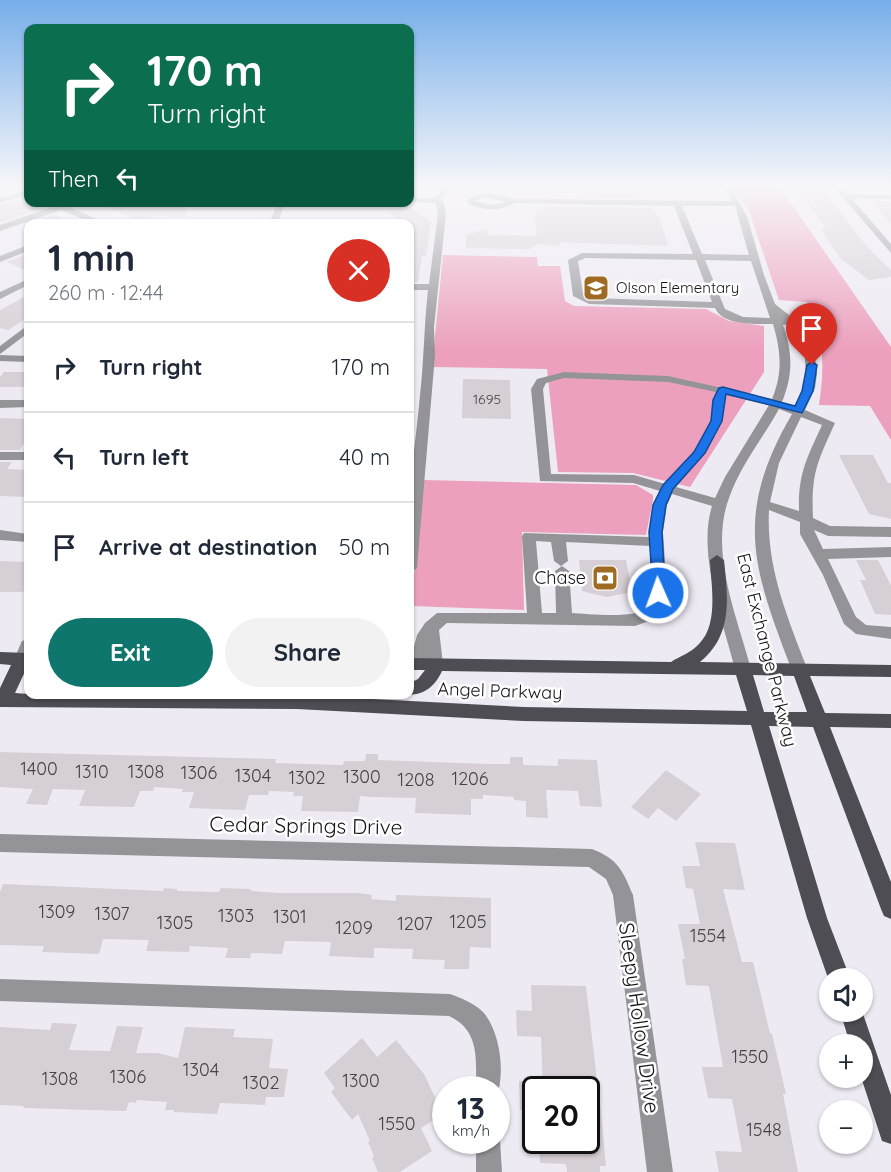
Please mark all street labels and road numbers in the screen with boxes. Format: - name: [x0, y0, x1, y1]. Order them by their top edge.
- street label: East Exchange Parkway: [732, 551, 803, 749]
- street label: Angel Parkway: [437, 677, 563, 704]
- street label: Cedar Springs Drive: [209, 810, 403, 840]
- street label: Sleepy Hollow Drive: [614, 921, 666, 1115]

